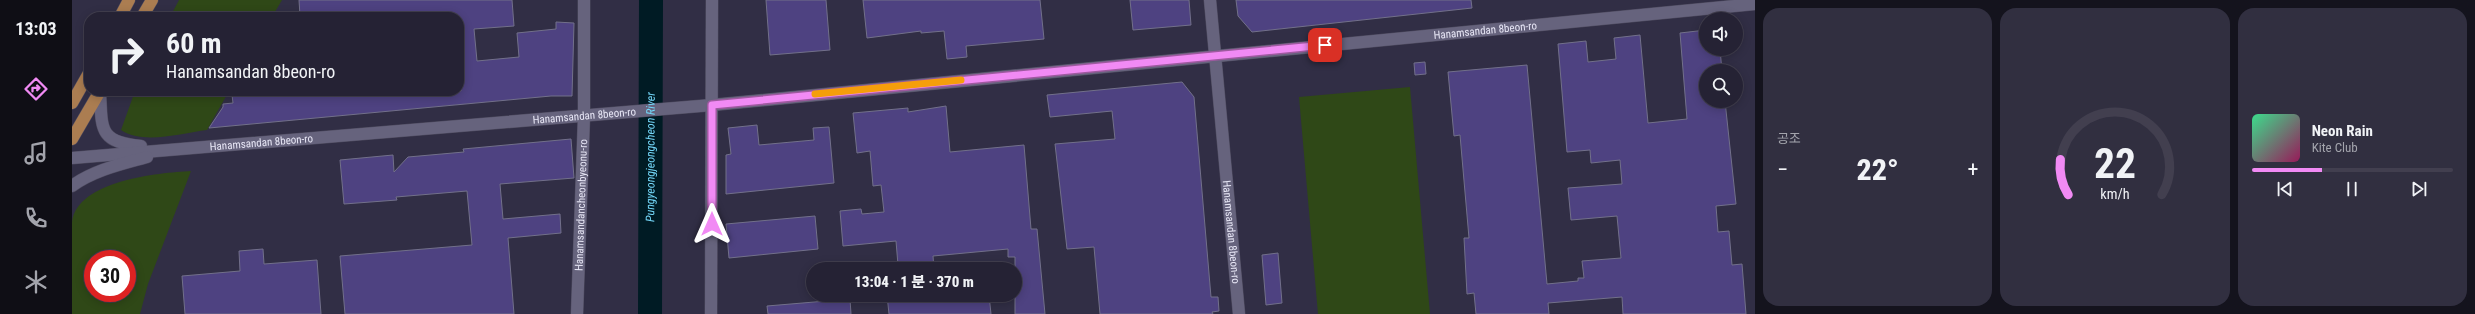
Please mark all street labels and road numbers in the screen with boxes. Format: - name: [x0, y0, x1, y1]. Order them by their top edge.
- street label: Hanamsandan 8beon-ro: [1433, 19, 1538, 42]
- street label: Hanamsandan 8beon-ro: [532, 105, 637, 126]
- street label: Hanamsandan 8beon-ro: [209, 132, 314, 153]
- street label: Hanamsandancheonbyeonu-ro: [572, 138, 590, 271]
- street label: Hanamsandan 8beon-ro: [1220, 180, 1243, 285]

